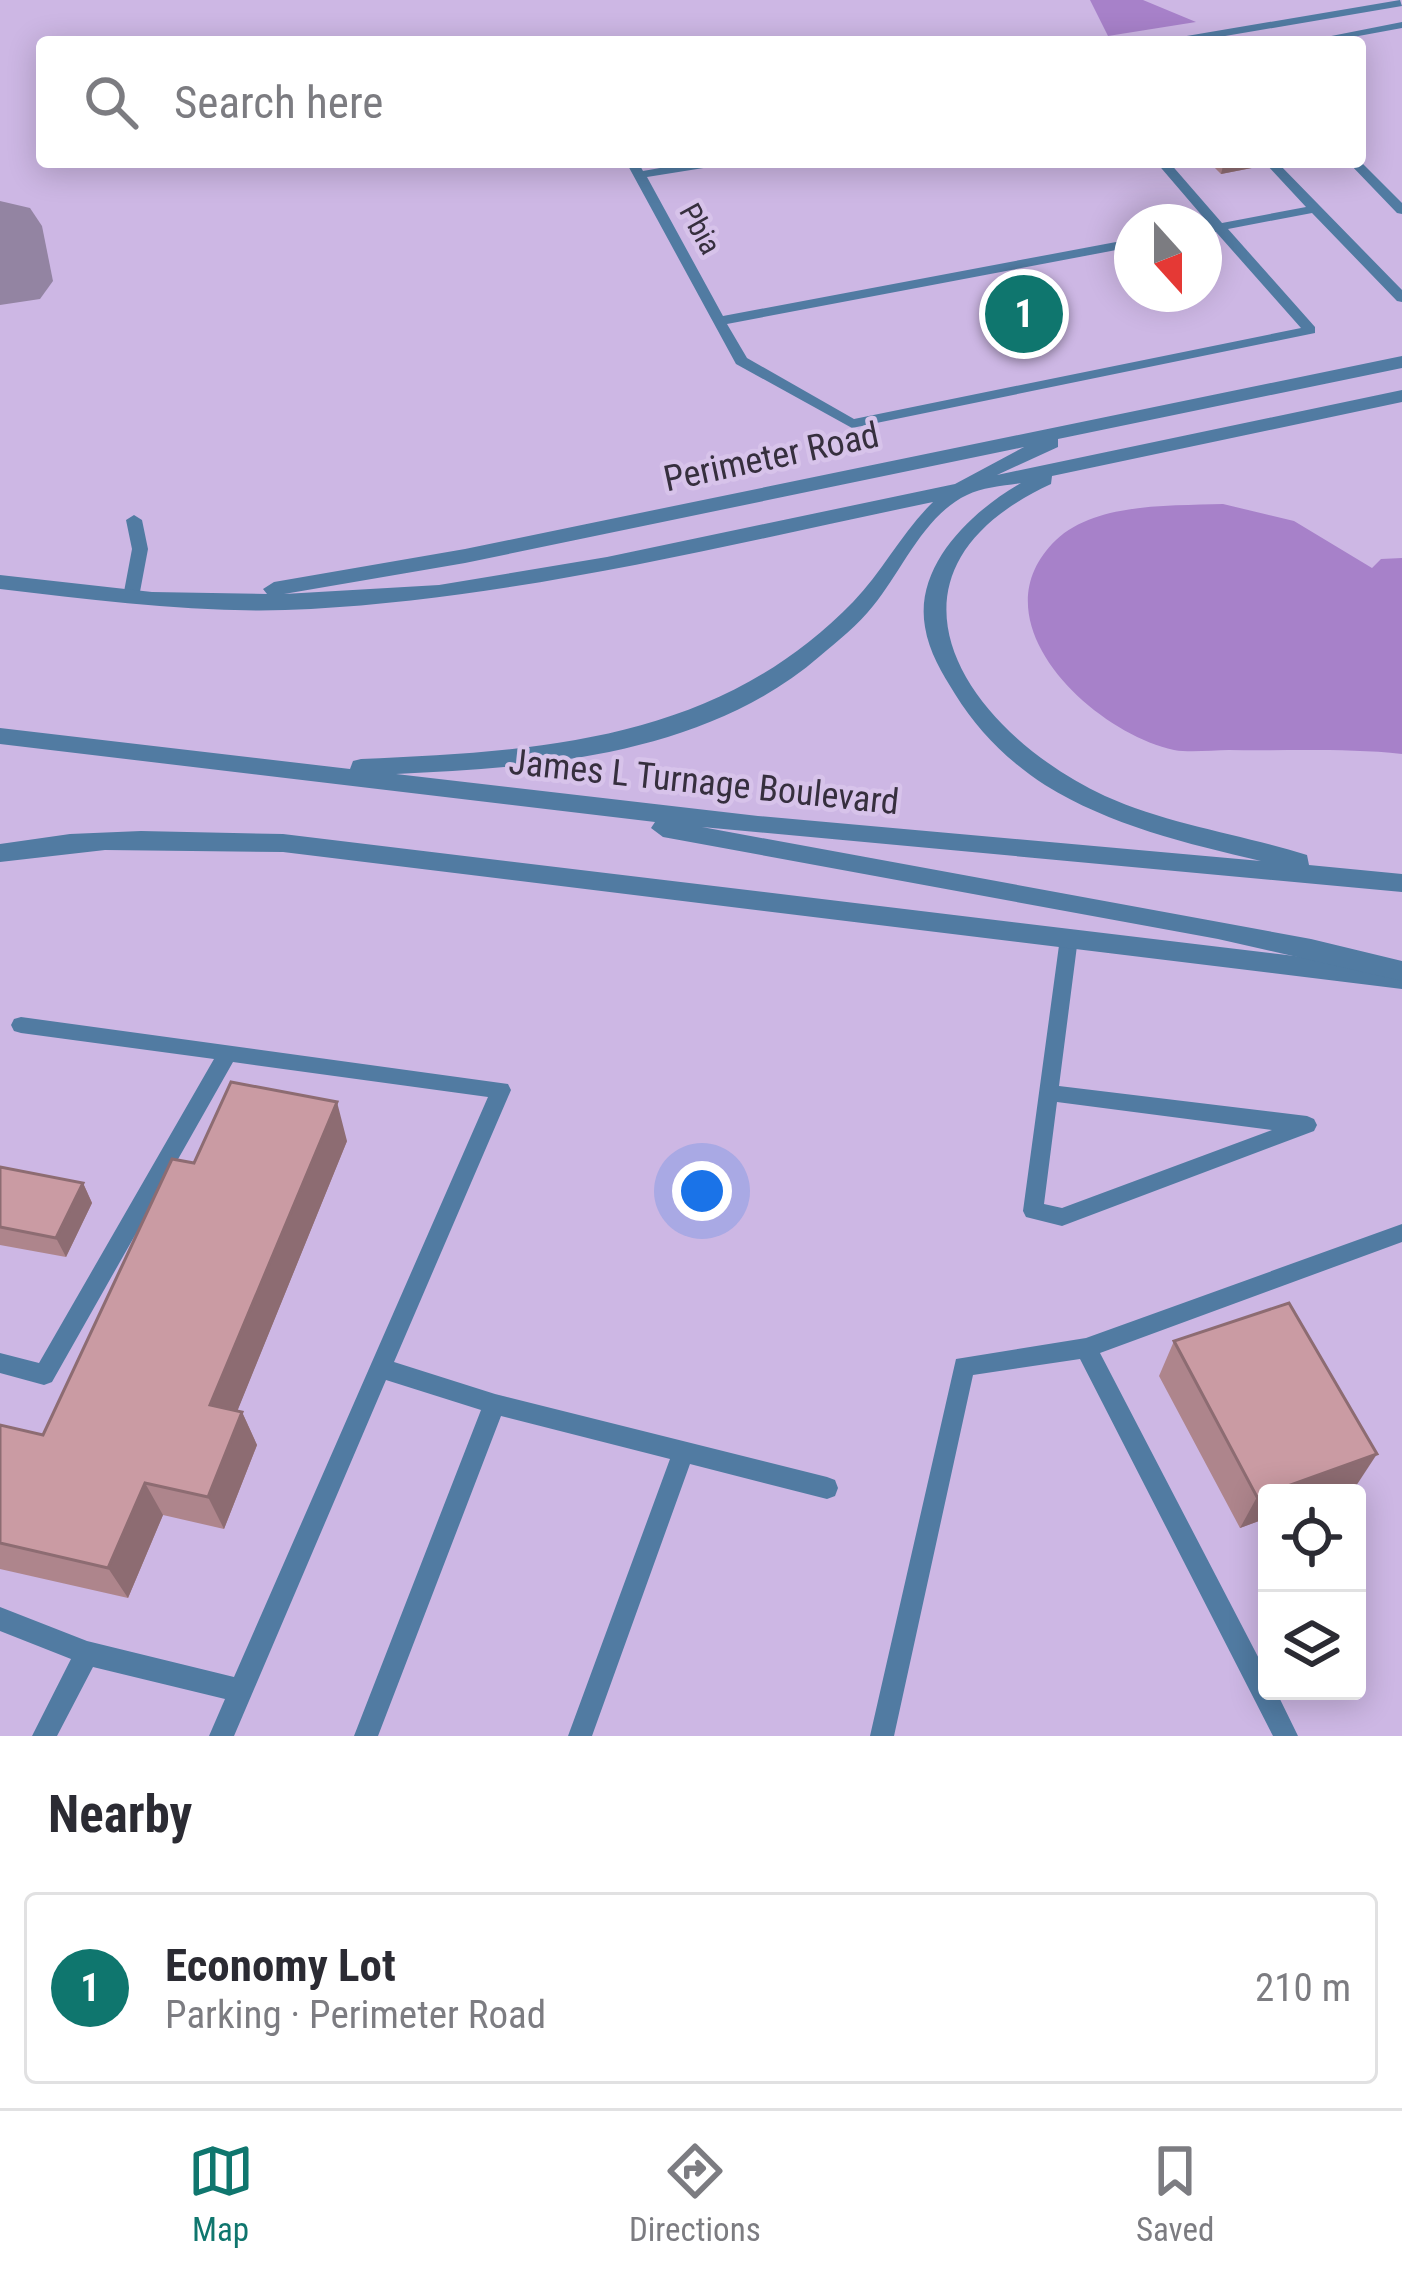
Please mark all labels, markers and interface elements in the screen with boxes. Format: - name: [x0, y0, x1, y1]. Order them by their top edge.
- search box: [36, 36, 1366, 168]
- icon: search: [78, 69, 144, 135]
- text: Search here: [174, 76, 383, 129]
- street label: Pbia: [672, 197, 729, 260]
- north arrow: [1114, 204, 1222, 312]
- pin: 1: [985, 269, 1063, 359]
- street label: Perimeter Road: [660, 414, 883, 500]
- street label: James L Turnage Boulevard: [507, 741, 901, 823]
- your location: [672, 1161, 732, 1221]
- map controls: [1258, 1484, 1366, 1700]
- button: locate: [1258, 1484, 1366, 1592]
- button: layers: [1258, 1592, 1366, 1700]
- text: Nearby: [48, 1785, 192, 1844]
- text: Economy Lot: [165, 1939, 396, 1992]
- text: 1: [80, 1965, 100, 2011]
- text: 210 m: [1255, 1965, 1351, 2011]
- text: Parking · Perimeter Road: [165, 1992, 546, 2038]
- tab: Map: [188, 2138, 254, 2249]
- tab: Directions: [629, 2138, 761, 2249]
- tab: Saved: [1136, 2138, 1214, 2249]

